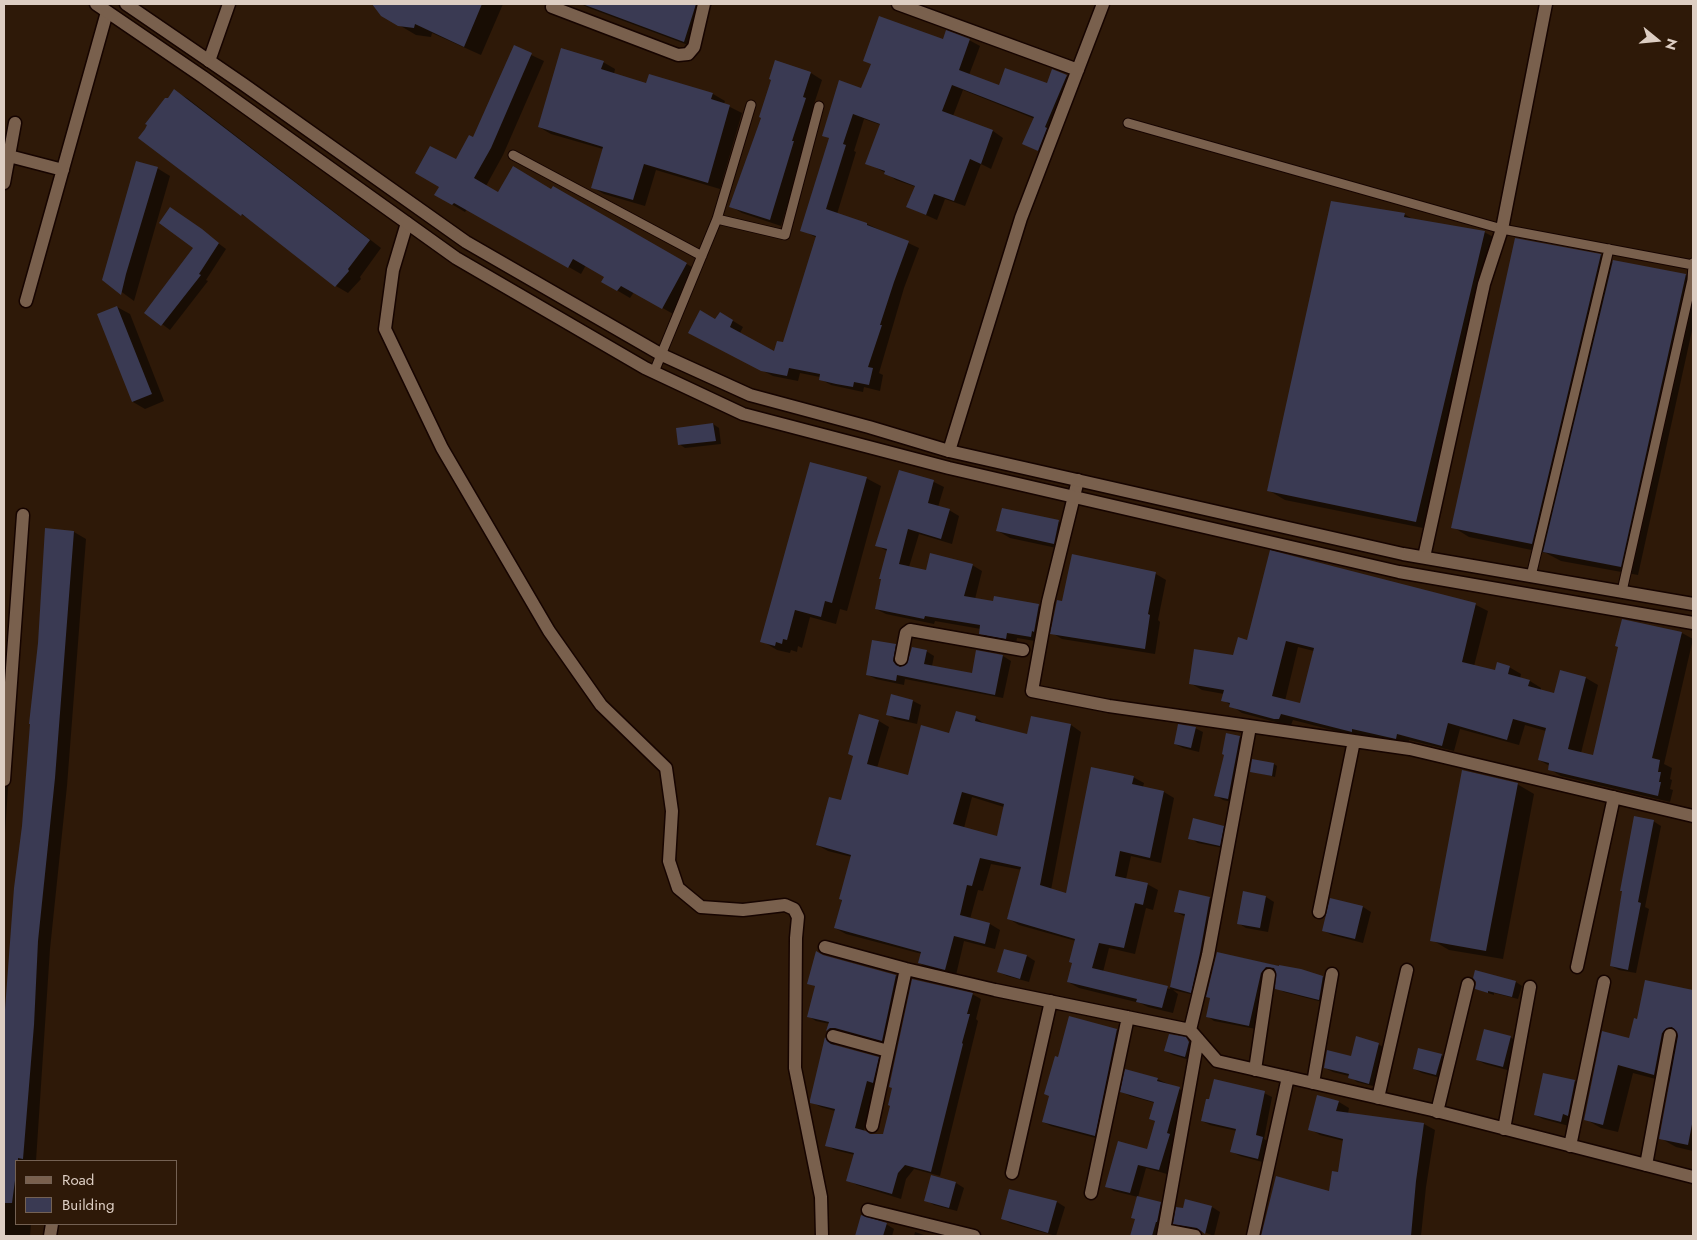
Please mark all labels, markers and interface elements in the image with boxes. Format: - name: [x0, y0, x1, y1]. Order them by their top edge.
- north arrow: [1632, 15, 1682, 65]
- text: N: [1660, 36, 1683, 53]
- legend: [15, 1160, 178, 1225]
- text: Road: [62, 1169, 94, 1191]
- text: Building: [62, 1194, 114, 1216]

